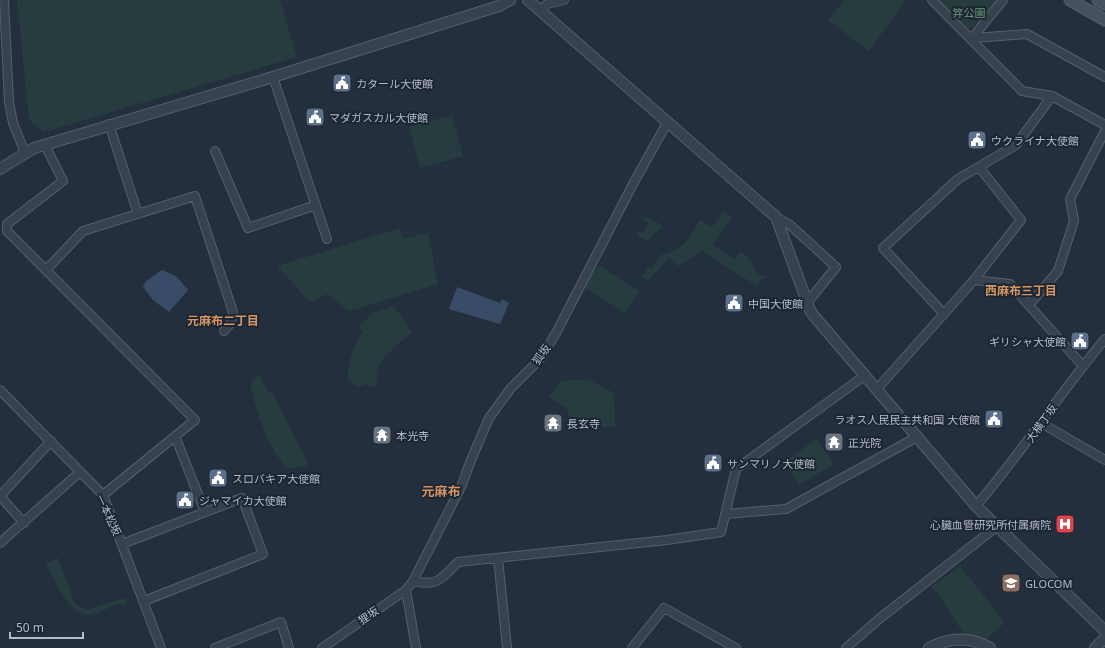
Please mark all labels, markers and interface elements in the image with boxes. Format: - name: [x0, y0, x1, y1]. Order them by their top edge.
- park label: 笄公園: [953, 5, 986, 20]
- public building icon: カタール大使館: [331, 72, 353, 94]
- place label: カタール大使館: [356, 76, 433, 91]
- public building icon: マダガスカル大使館: [304, 106, 326, 128]
- place label: マダガスカル大使館: [329, 110, 428, 125]
- public building icon: ウクライナ大使館: [966, 129, 988, 151]
- place label: ウクライナ大使館: [991, 133, 1079, 148]
- district label: 西麻布三丁目: [985, 282, 1057, 299]
- public building icon: 中国大使館: [723, 292, 745, 314]
- place label: 中国大使館: [748, 296, 803, 311]
- district label: 元麻布二丁目: [187, 312, 259, 329]
- public building icon: ギリシャ大使館: [1069, 330, 1091, 352]
- place label: ギリシャ大使館: [989, 334, 1066, 349]
- street label: 狐坂: [528, 341, 554, 367]
- street label: 大横丁坂: [1022, 401, 1060, 445]
- public building icon: ラオス人民民主共和国 大使館: [983, 408, 1005, 430]
- temple icon: 長玄寺: [542, 412, 564, 434]
- place label: ラオス人民民主共和国 大使館: [834, 412, 980, 427]
- place label: 長玄寺: [567, 416, 600, 431]
- temple icon: 本光寺: [371, 424, 393, 446]
- place label: 本光寺: [396, 428, 429, 443]
- temple icon: 正光院: [823, 431, 845, 453]
- place label: 正光院: [848, 435, 881, 450]
- public building icon: サンマリノ大使館: [702, 452, 724, 474]
- place label: サンマリノ大使館: [727, 456, 815, 471]
- public building icon: スロバキア大使館: [207, 467, 229, 489]
- place label: スロバキア大使館: [232, 471, 320, 486]
- district label: 元麻布: [421, 482, 461, 500]
- public building icon: ジャマイカ大使館: [174, 489, 196, 511]
- street label: 一本松坂: [93, 492, 125, 538]
- place label: ジャマイカ大使館: [199, 493, 286, 508]
- hospital icon: 心臓血管研究所付属病院: [1054, 513, 1076, 535]
- place label: 心臓血管研究所付属病院: [930, 517, 1051, 532]
- school or university icon: GLOCOM: [1000, 572, 1022, 594]
- place label: GLOCOM: [1025, 576, 1072, 591]
- street label: 狸坂: [355, 603, 381, 627]
- scale bar: [10, 614, 83, 640]
- text: 50 m: [16, 619, 44, 636]

